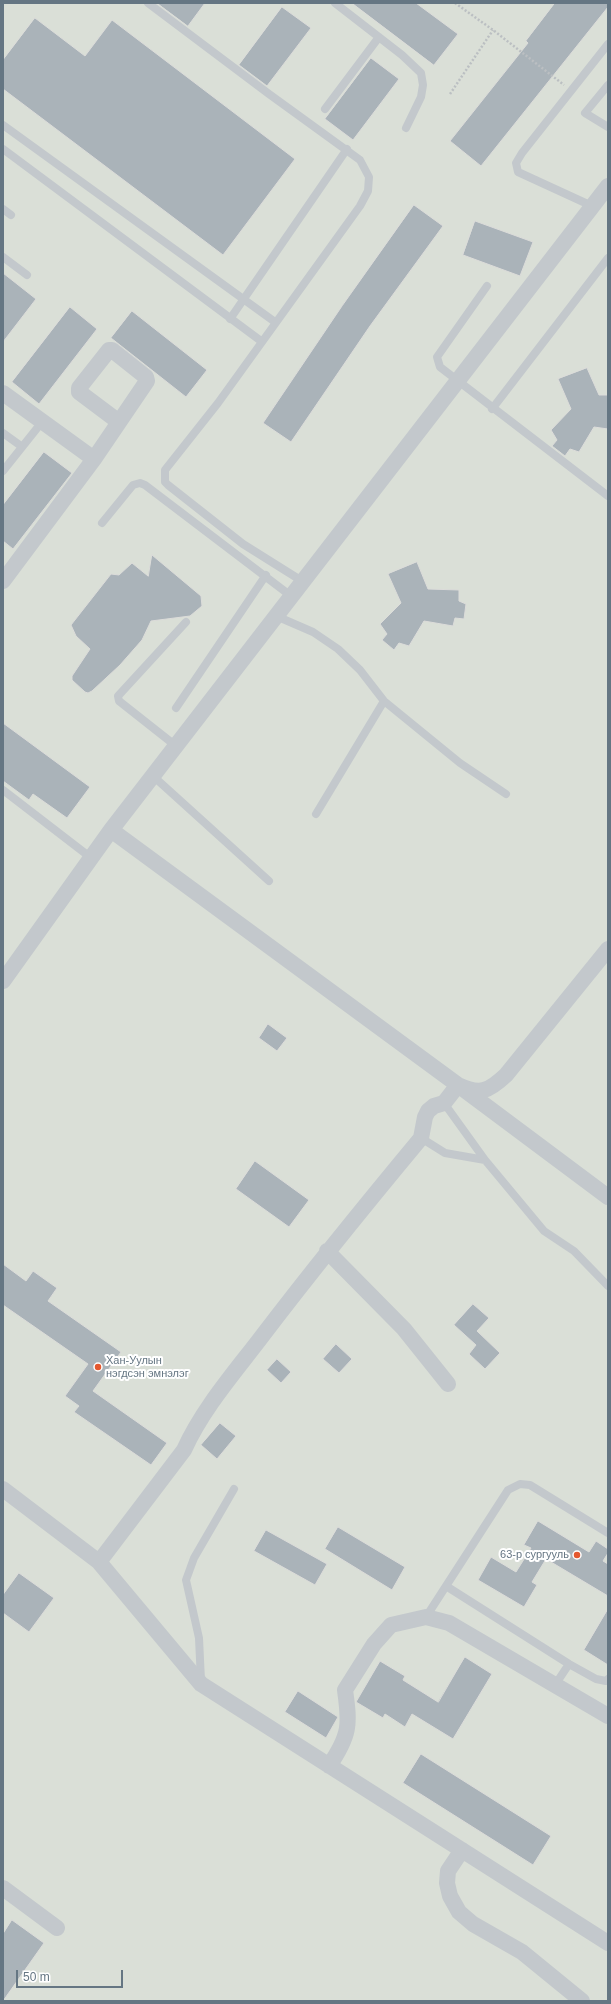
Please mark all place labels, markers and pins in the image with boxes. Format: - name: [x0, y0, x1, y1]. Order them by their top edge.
- place label: Хан-Уулын нэгдсэн эмнэлэг: [106, 1354, 189, 1380]
- marker: Хан-Уулын нэгдсэн эмнэлэг: [93, 1362, 103, 1372]
- place label: 63-р сургууль: [500, 1548, 569, 1562]
- marker: 63-р сургууль: [572, 1550, 582, 1560]

